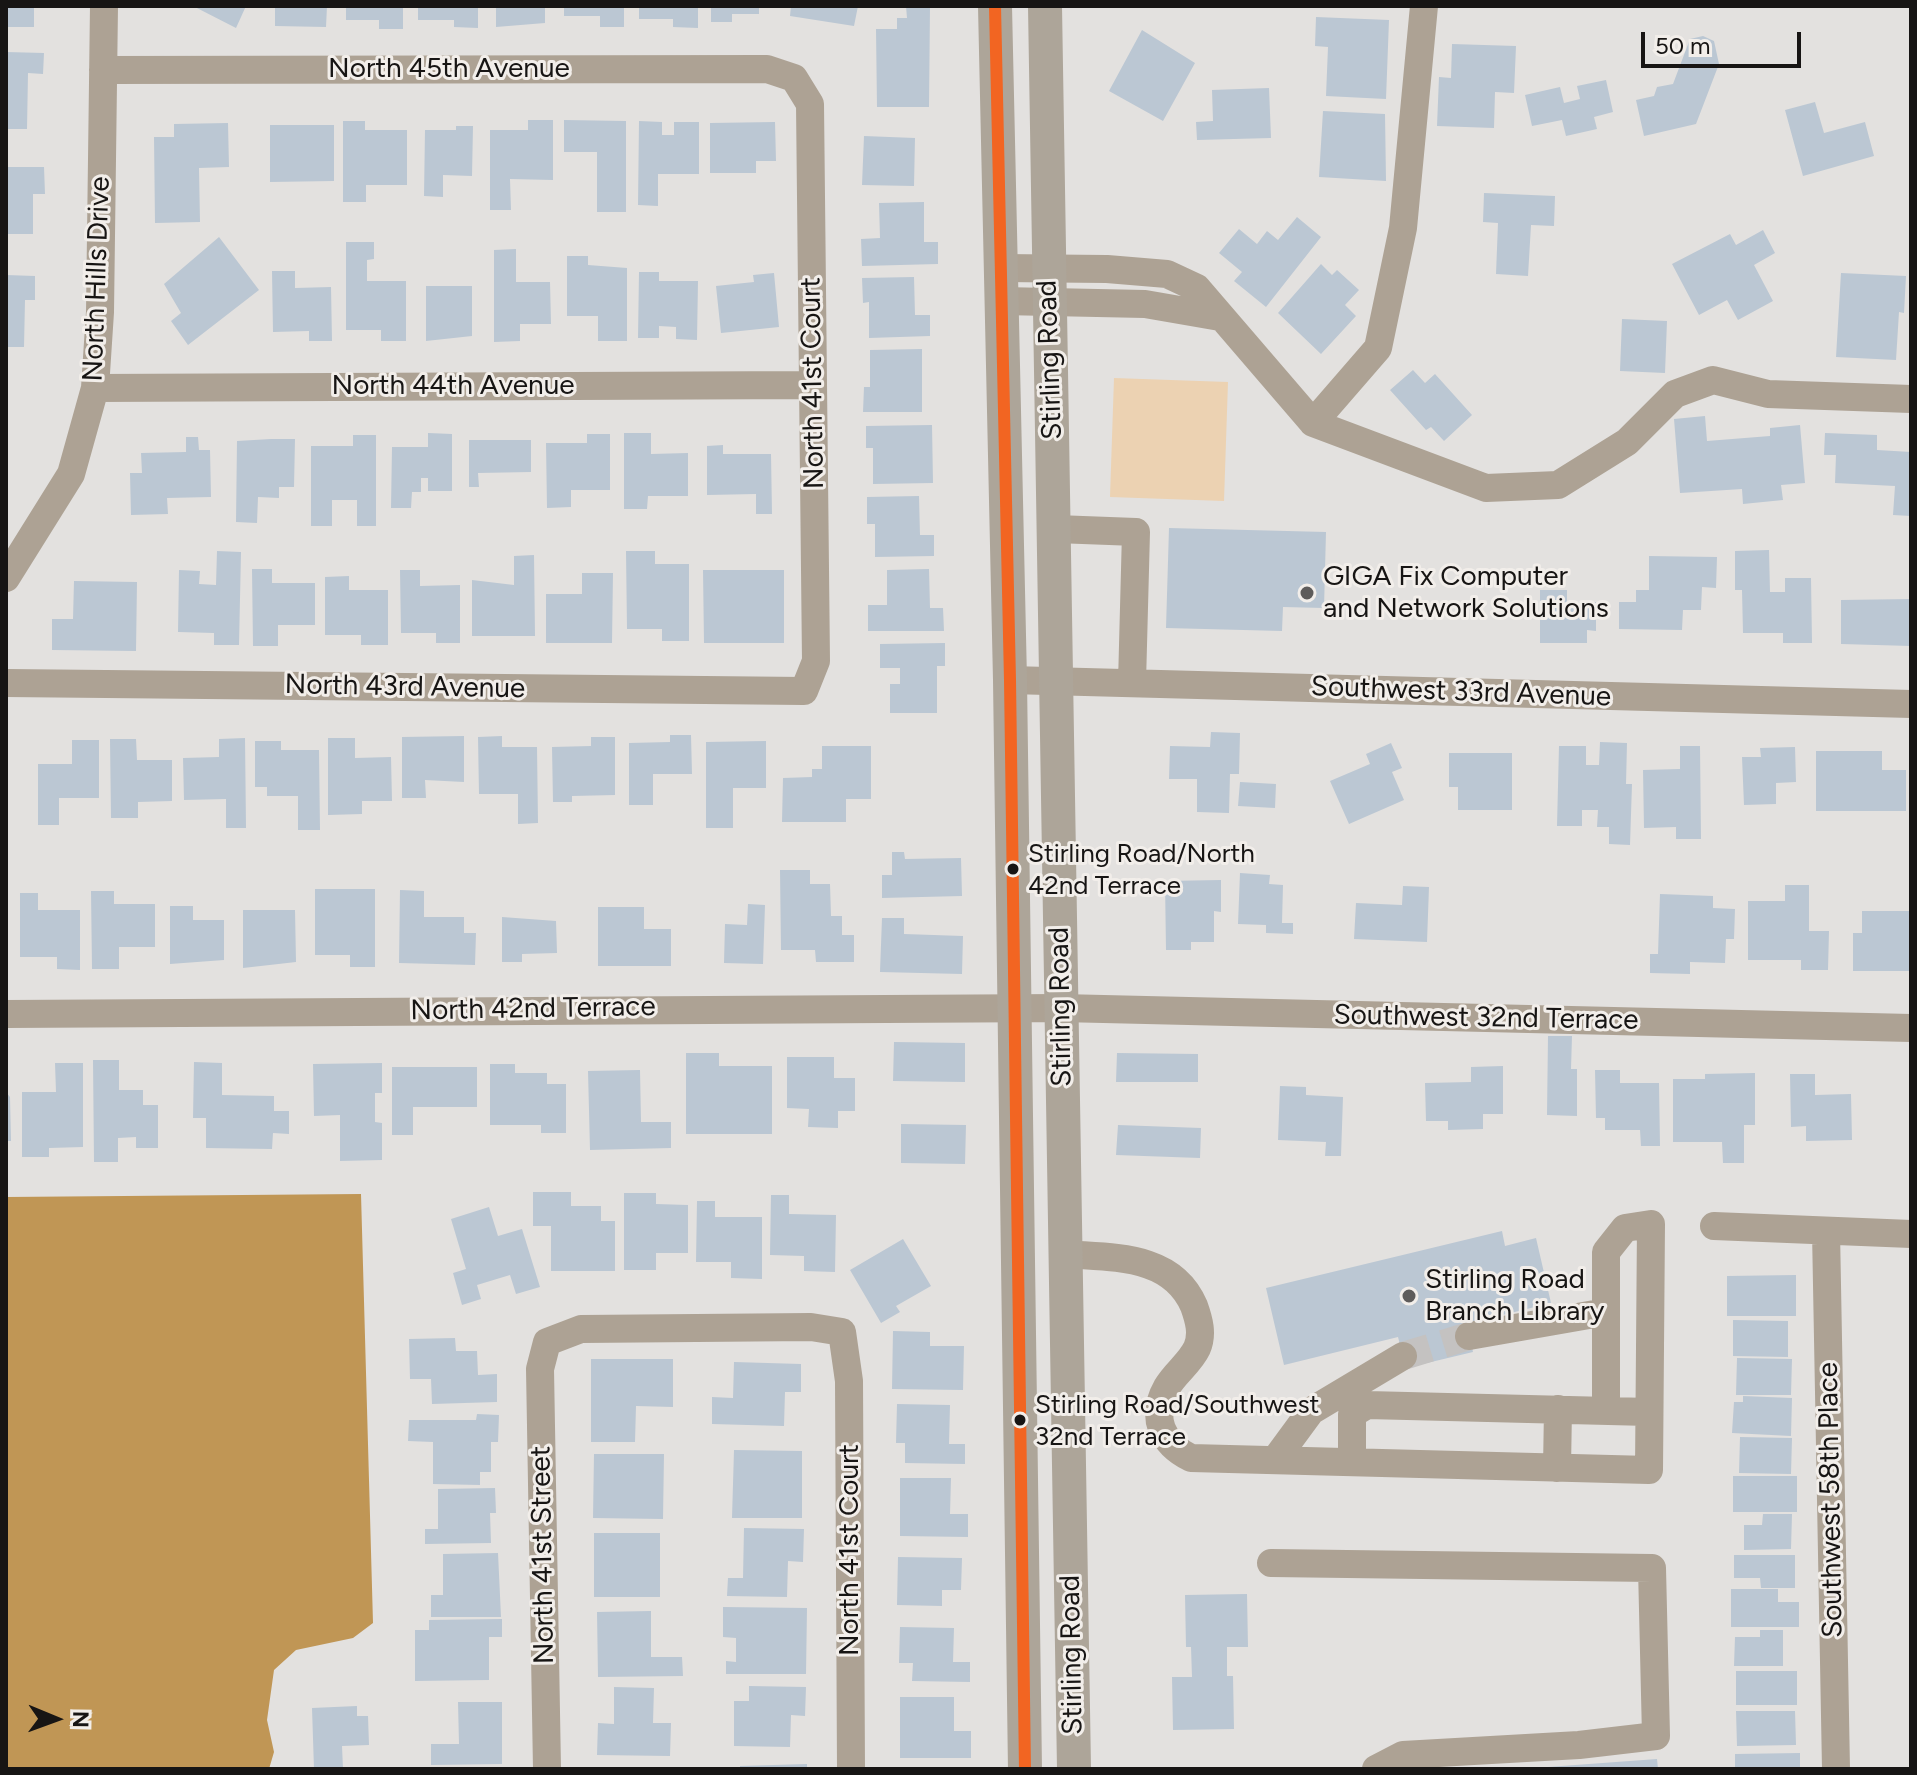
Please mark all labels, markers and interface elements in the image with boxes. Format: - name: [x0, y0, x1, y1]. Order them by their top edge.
- scale bar: [1645, 16, 1805, 66]
- text: 50 m: [1655, 31, 1711, 60]
- street label: North 45th Avenue: [328, 52, 570, 86]
- street label: North Hills Drive: [77, 176, 117, 382]
- street label: North 41st Court: [794, 277, 832, 489]
- street label: Stirling Road: [1030, 280, 1070, 440]
- street label: North 44th Avenue: [331, 369, 575, 403]
- place label: GIGA Fix Computer and Network Solutions: [1323, 560, 1609, 626]
- marker: GIGA Fix Computer and Network Solutions: [1298, 584, 1316, 602]
- street label: North 43rd Avenue: [284, 668, 526, 706]
- street label: Southwest 33rd Avenue: [1310, 670, 1612, 714]
- place label: Stirling Road/North 42nd Terrace: [1028, 838, 1255, 900]
- marker: Stirling Road/North 42nd Terrace: [1005, 861, 1021, 877]
- street label: Stirling Road: [1043, 927, 1079, 1087]
- street label: North 42nd Terrace: [410, 990, 656, 1028]
- street label: Southwest 32nd Terrace: [1333, 999, 1639, 1037]
- place label: Stirling Road Branch Library: [1425, 1263, 1605, 1329]
- marker: Stirling Road Branch Library: [1400, 1287, 1418, 1305]
- street label: Southwest 58th Place: [1812, 1362, 1850, 1638]
- place label: Stirling Road/Southwest 32nd Terrace: [1035, 1389, 1319, 1450]
- marker: Stirling Road/Southwest 32nd Terrace: [1012, 1412, 1028, 1428]
- street label: North 41st Court: [833, 1444, 867, 1656]
- street label: North 41st Street: [524, 1446, 562, 1664]
- street label: Stirling Road: [1054, 1575, 1090, 1735]
- north arrow: [16, 1679, 96, 1759]
- text: N: [67, 1711, 94, 1728]

